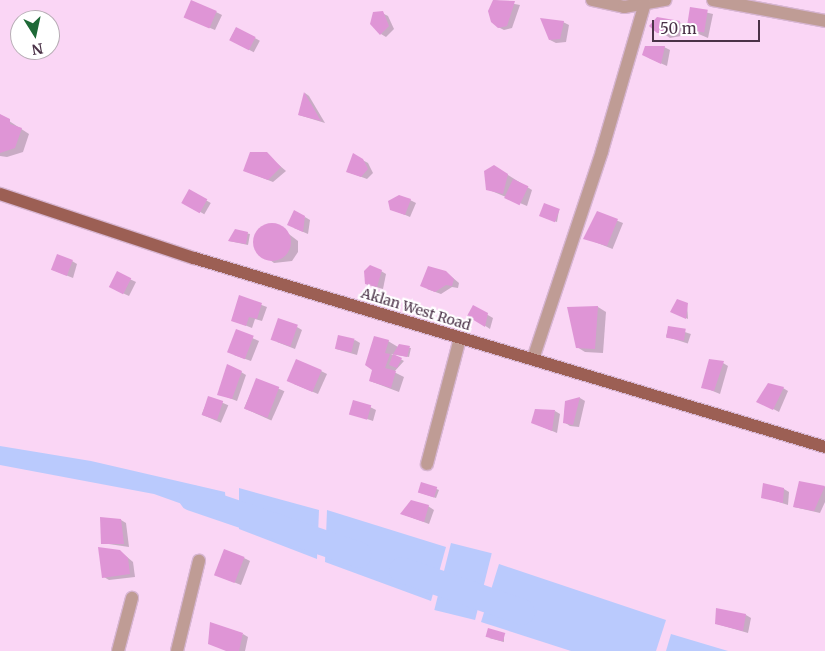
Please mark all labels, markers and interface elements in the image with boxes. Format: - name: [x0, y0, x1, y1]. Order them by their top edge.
- north arrow: [10, 10, 60, 60]
- scale bar: [655, 10, 762, 42]
- text: 50 m: [660, 19, 697, 38]
- text: N: [30, 39, 44, 59]
- street label: Aklan West Road: [359, 284, 473, 334]

